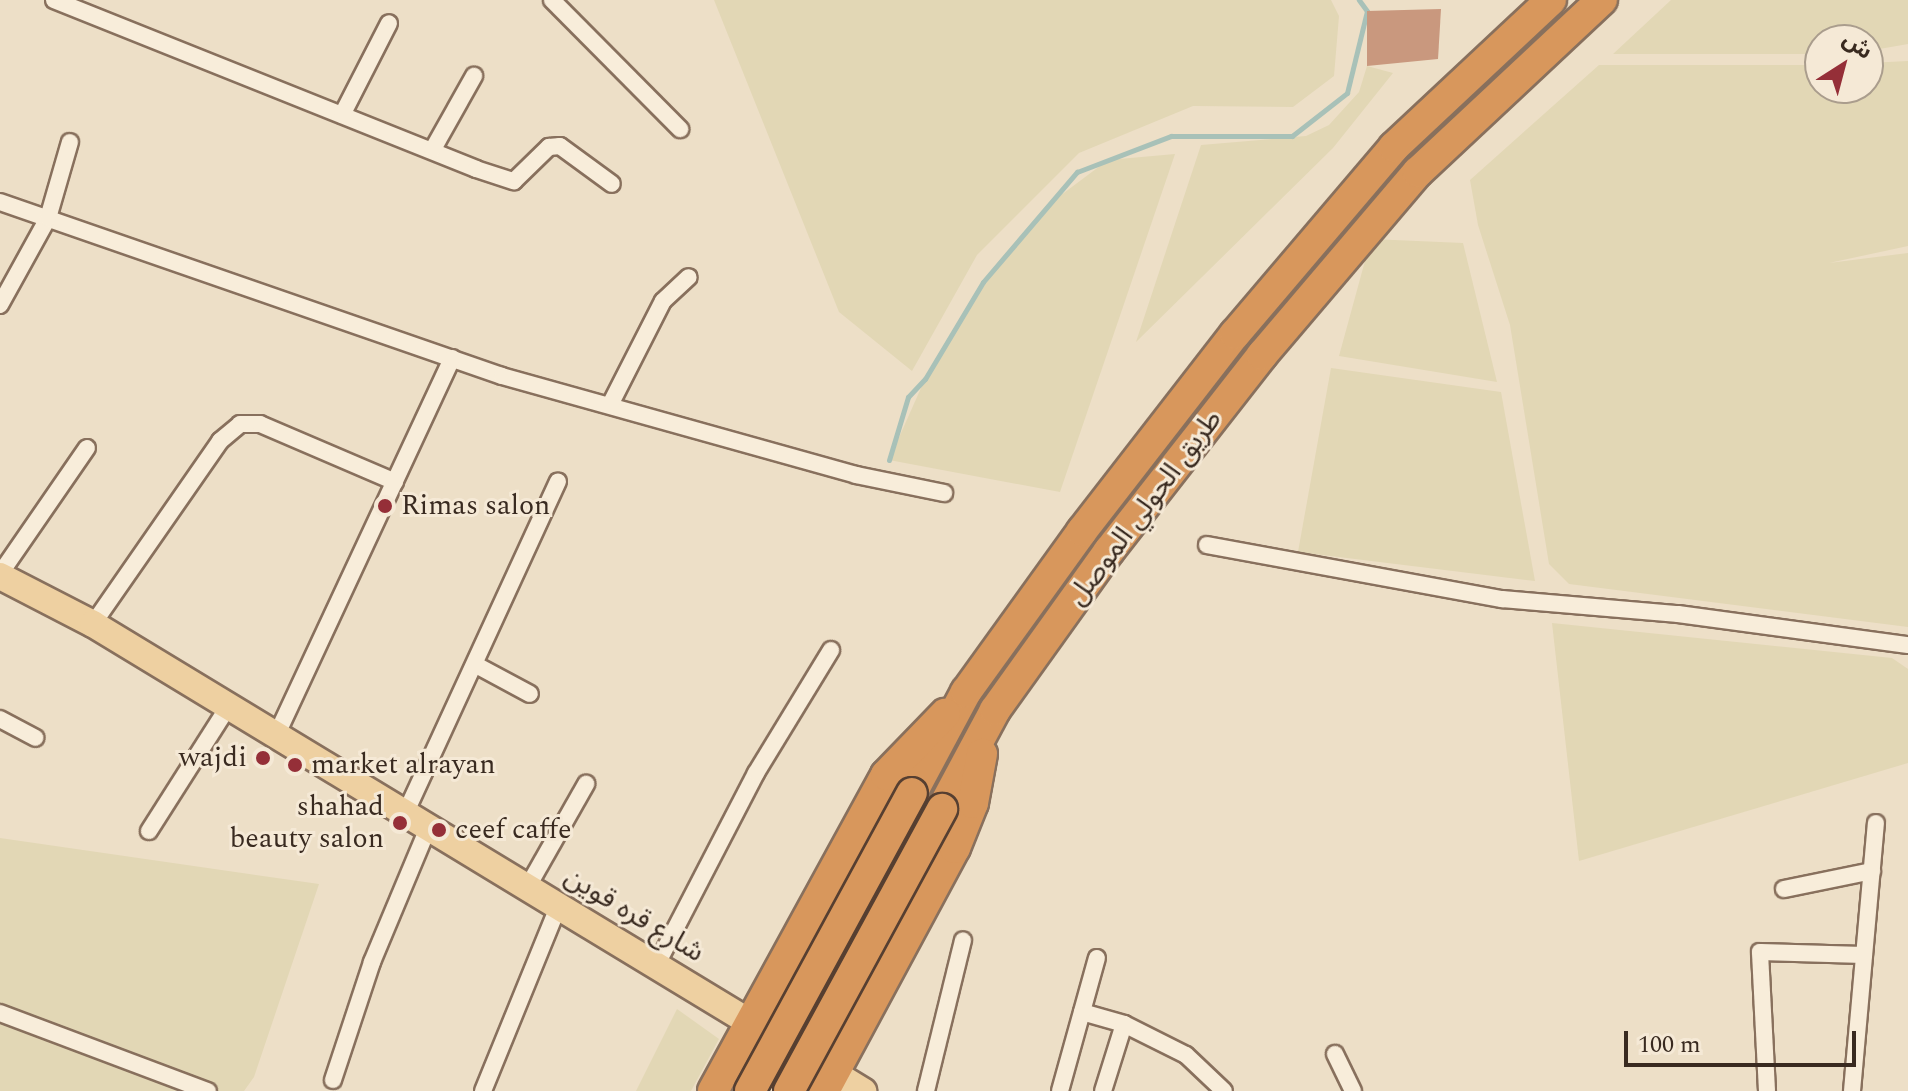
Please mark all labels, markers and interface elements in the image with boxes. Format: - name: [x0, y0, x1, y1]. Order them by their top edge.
- north arrow: [1804, 24, 1884, 104]
- text: ش: [1835, 24, 1879, 68]
- street label: طريق الحولي الموصل: [1061, 404, 1229, 612]
- place label: Rimas salon: [401, 489, 550, 523]
- marker: Rimas salon: [376, 497, 394, 515]
- place label: wajdi: [179, 741, 247, 775]
- place label: market alrayan: [311, 748, 495, 782]
- marker: wajdi: [254, 749, 272, 767]
- marker: market alrayan: [286, 756, 304, 774]
- place label: shahad beauty salon: [229, 790, 384, 856]
- place label: ceef caffe: [455, 813, 572, 847]
- marker: shahad beauty salon: [391, 814, 409, 832]
- marker: ceef caffe: [430, 821, 448, 839]
- street label: شارع قره قوين: [558, 860, 710, 970]
- scale bar: [1628, 1015, 1860, 1065]
- text: 100 m: [1638, 1027, 1701, 1063]

